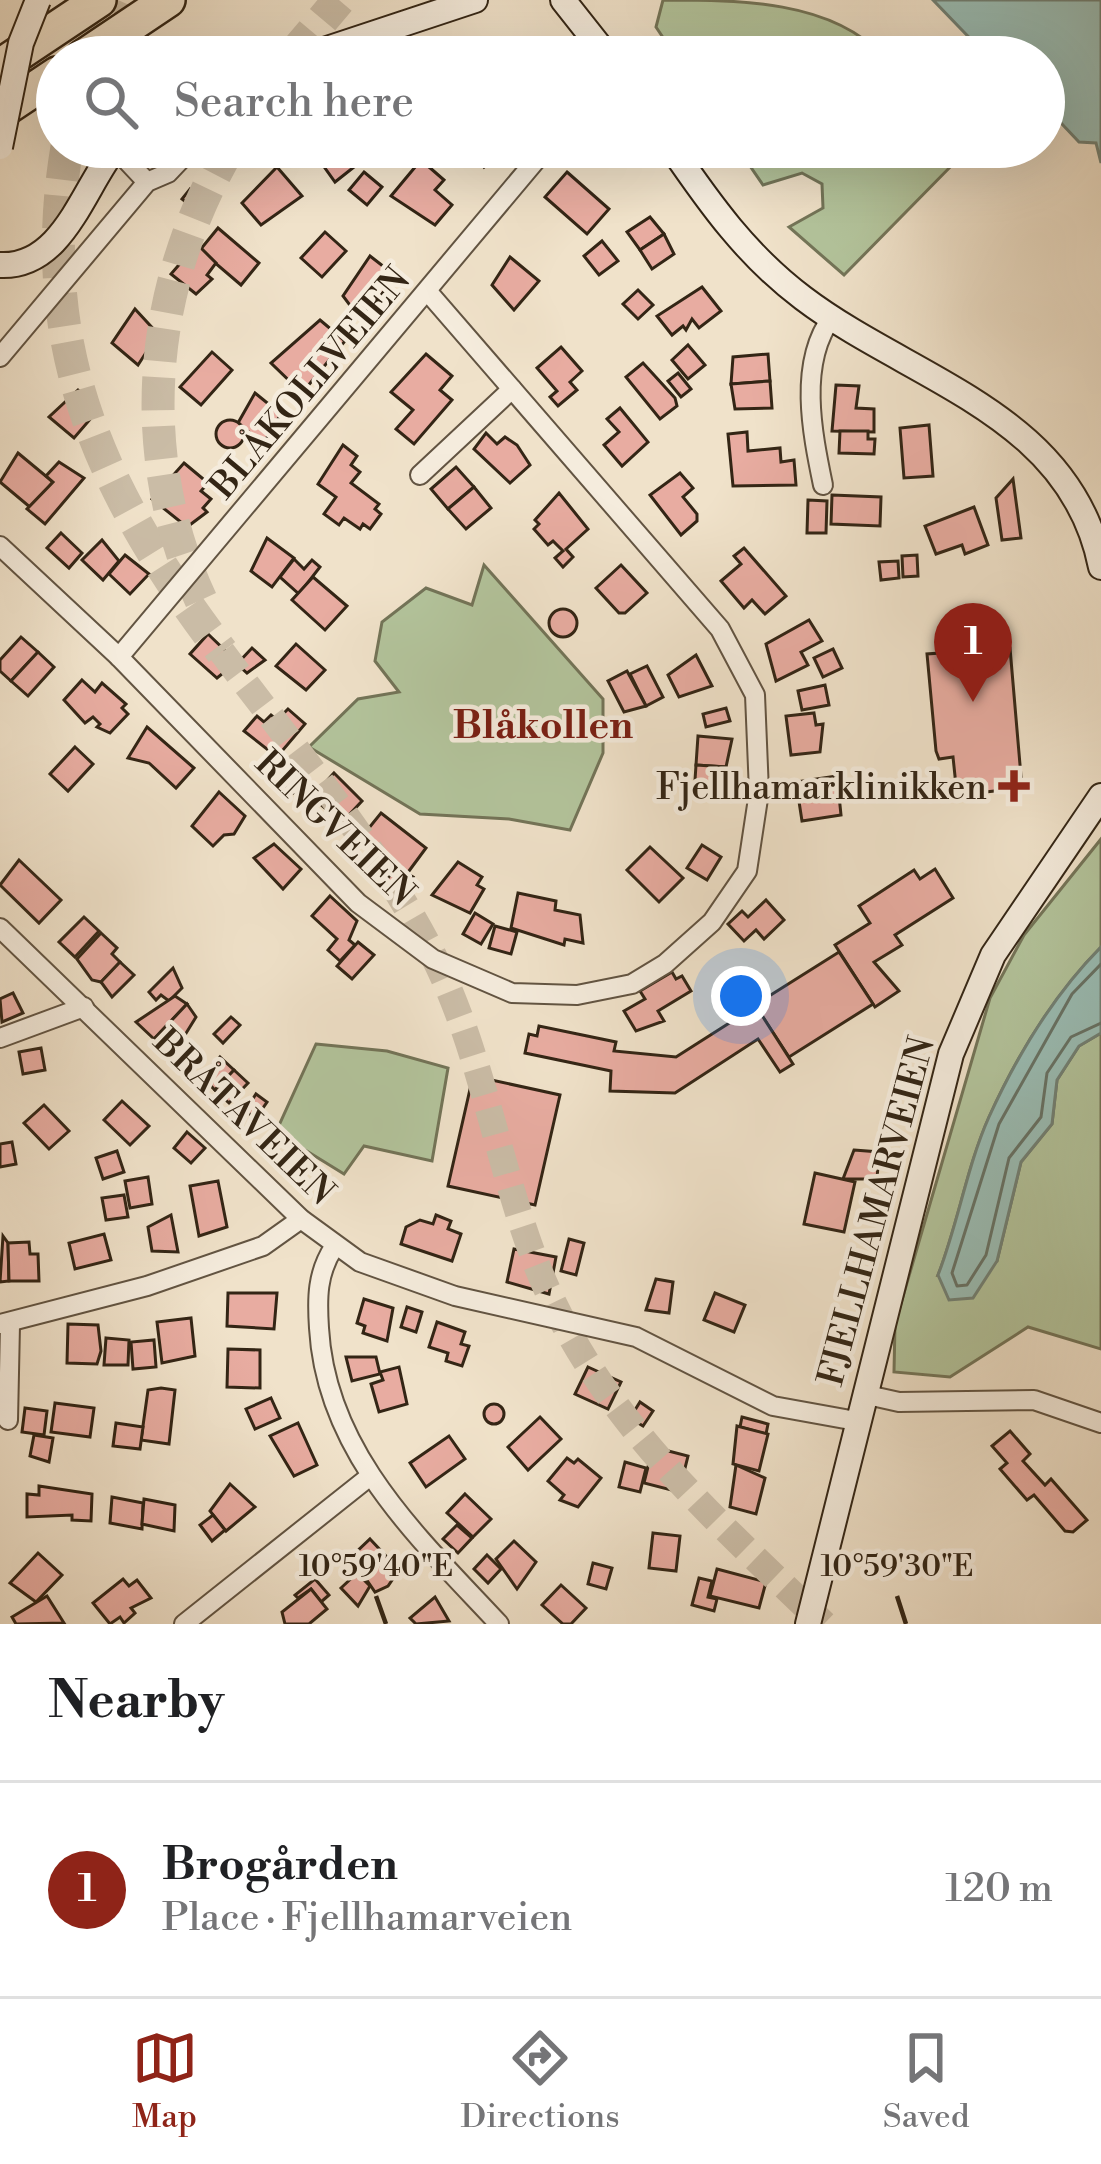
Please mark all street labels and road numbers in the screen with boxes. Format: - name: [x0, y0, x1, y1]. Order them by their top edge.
- street label: BLÅKOLLVEIEN: [197, 256, 421, 509]
- street label: RINGVEIEN: [245, 741, 424, 916]
- street label: BRÅTAVEIEN: [143, 1017, 346, 1216]
- street label: FJELLHAMARVEIEN: [809, 1032, 946, 1391]

